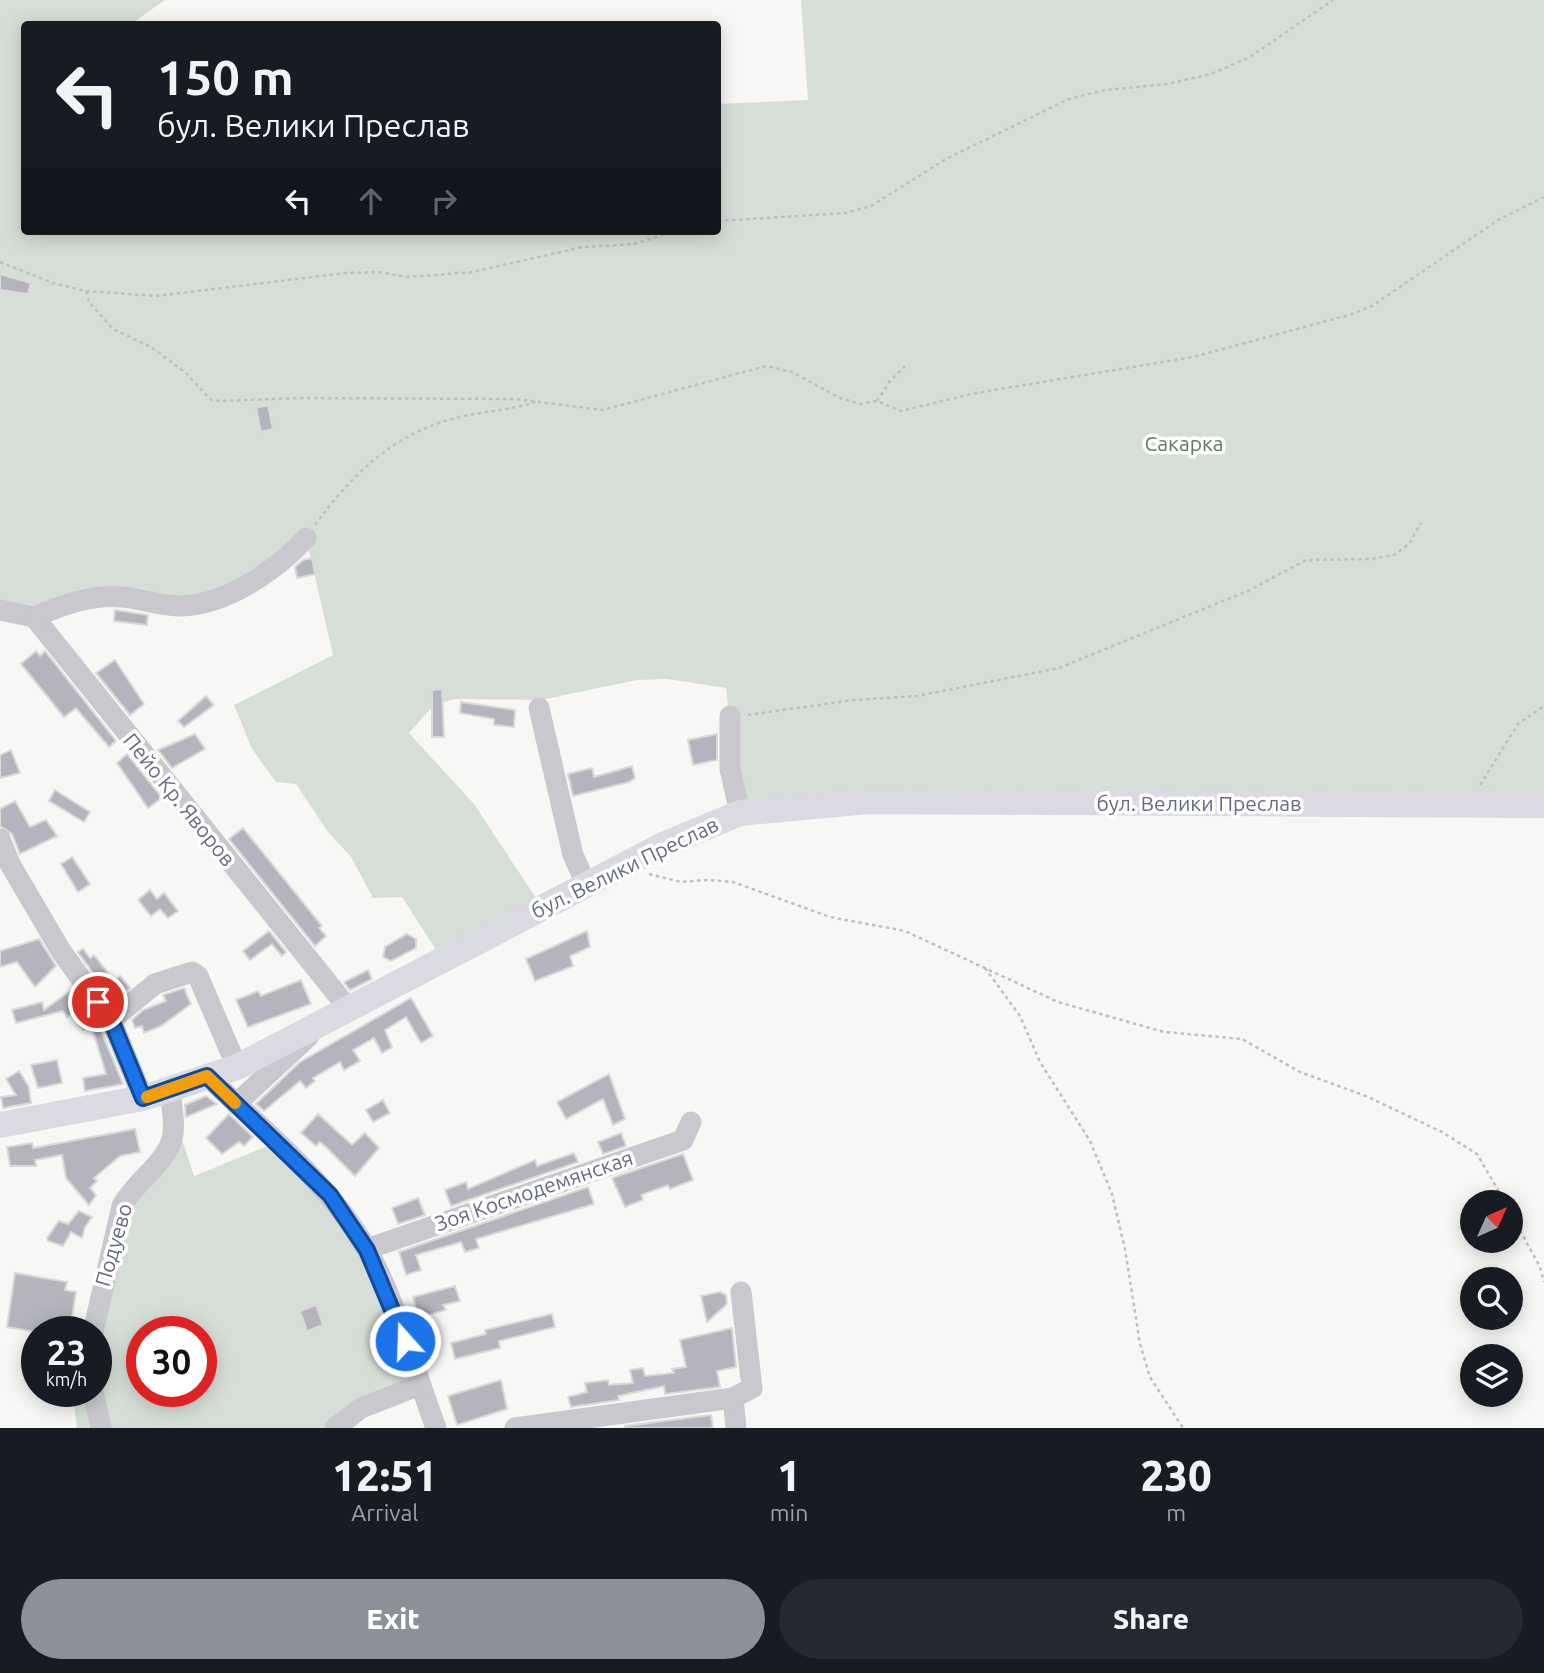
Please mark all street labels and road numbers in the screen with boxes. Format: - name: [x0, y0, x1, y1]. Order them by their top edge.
- street label: Пейо Кр. Яворов: [119, 728, 241, 871]
- street label: бул. Велики Преслав: [1096, 791, 1302, 815]
- street label: бул. Велики Преслав: [527, 811, 722, 923]
- street label: Зоя Космодемянская: [432, 1145, 636, 1235]
- street label: Подуево: [90, 1200, 136, 1289]

